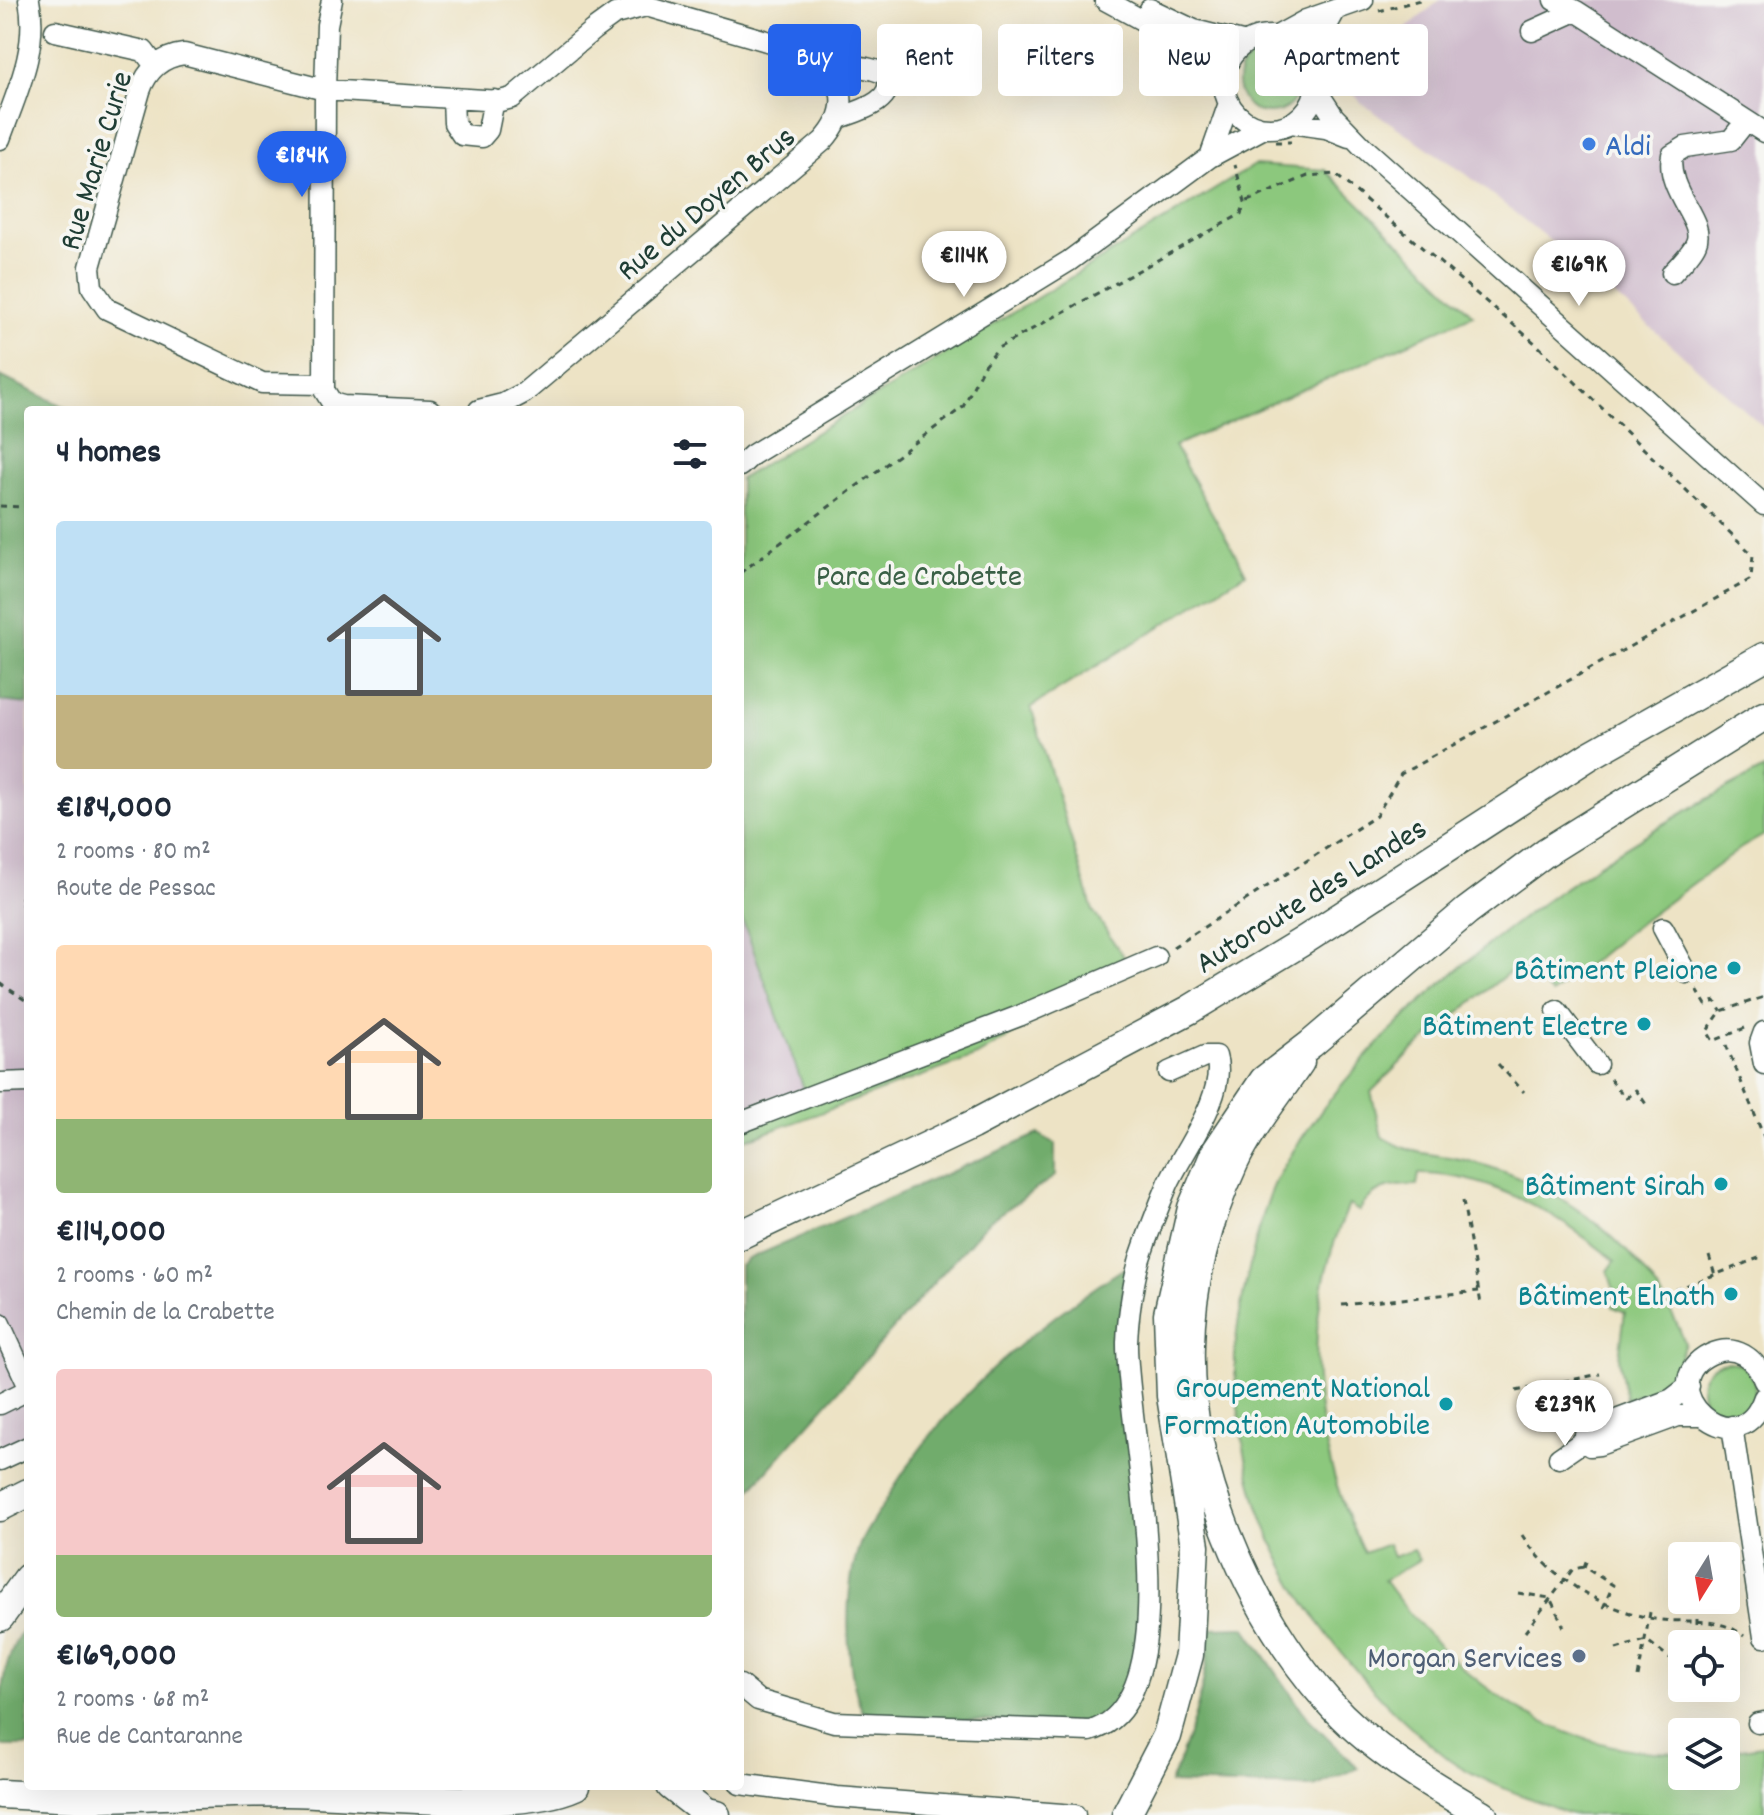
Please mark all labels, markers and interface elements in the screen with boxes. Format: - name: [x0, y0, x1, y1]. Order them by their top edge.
- chip: Buy: [768, 24, 861, 96]
- chip: Rent: [877, 24, 982, 96]
- chip: Filters: [998, 24, 1123, 96]
- chip: New: [1139, 24, 1239, 96]
- chip: Apartment: [1255, 24, 1428, 96]
- street label: Rue Marie Curie: [50, 66, 148, 257]
- street label: Rue du Doyen Brus: [609, 117, 808, 295]
- place label: Aldi: [1605, 126, 1651, 172]
- pin: €184K: [246, 131, 358, 199]
- marker: Aldi: [1580, 135, 1598, 153]
- text: €184K: [275, 138, 329, 175]
- pin: €114K: [908, 231, 1020, 299]
- text: €114K: [940, 238, 988, 275]
- pin: €169K: [1523, 240, 1635, 308]
- text: €169K: [1551, 247, 1607, 284]
- text: 4 homes: [56, 430, 161, 479]
- icon: filters: [668, 432, 712, 476]
- park label: Parc de Crabette: [816, 556, 1022, 602]
- icon: home: [312, 573, 456, 717]
- text: €184,000: [56, 785, 172, 834]
- street label: Autoroute des Landes: [1188, 808, 1438, 988]
- text: 2 rooms · 80 m²: [56, 834, 211, 871]
- text: Route de Pessac: [56, 871, 216, 908]
- place label: Bâtiment Pleione: [1514, 950, 1718, 996]
- marker: Bâtiment Pleione: [1725, 959, 1743, 977]
- icon: home: [312, 997, 456, 1141]
- place label: Bâtiment Electre: [1422, 1006, 1628, 1052]
- marker: Bâtiment Electre: [1635, 1015, 1653, 1033]
- place label: Bâtiment Sirah: [1525, 1166, 1705, 1212]
- marker: Bâtiment Sirah: [1712, 1175, 1730, 1193]
- text: €114,000: [56, 1209, 166, 1258]
- text: 2 rooms · 60 m²: [56, 1258, 213, 1295]
- place label: Bâtiment Elnath: [1518, 1276, 1715, 1322]
- marker: Bâtiment Elnath: [1722, 1285, 1740, 1303]
- text: Chemin de la Crabette: [56, 1295, 275, 1332]
- place label: Groupement National Formation Automobile: [1164, 1368, 1430, 1451]
- pin: €239K: [1509, 1380, 1621, 1448]
- text: €239K: [1534, 1387, 1596, 1424]
- marker: Groupement National Formation Automobile: [1437, 1395, 1455, 1413]
- icon: home: [312, 1421, 456, 1565]
- north arrow: [1668, 1542, 1740, 1614]
- map controls: [1668, 1542, 1740, 1790]
- button: locate: [1668, 1630, 1740, 1702]
- text: €169,000: [56, 1633, 177, 1682]
- place label: Morgan Services: [1367, 1638, 1563, 1684]
- marker: Morgan Services: [1570, 1647, 1588, 1665]
- text: 2 rooms · 68 m²: [56, 1682, 209, 1719]
- button: layers: [1668, 1718, 1740, 1790]
- text: Rue de Cantaranne: [56, 1719, 243, 1756]

